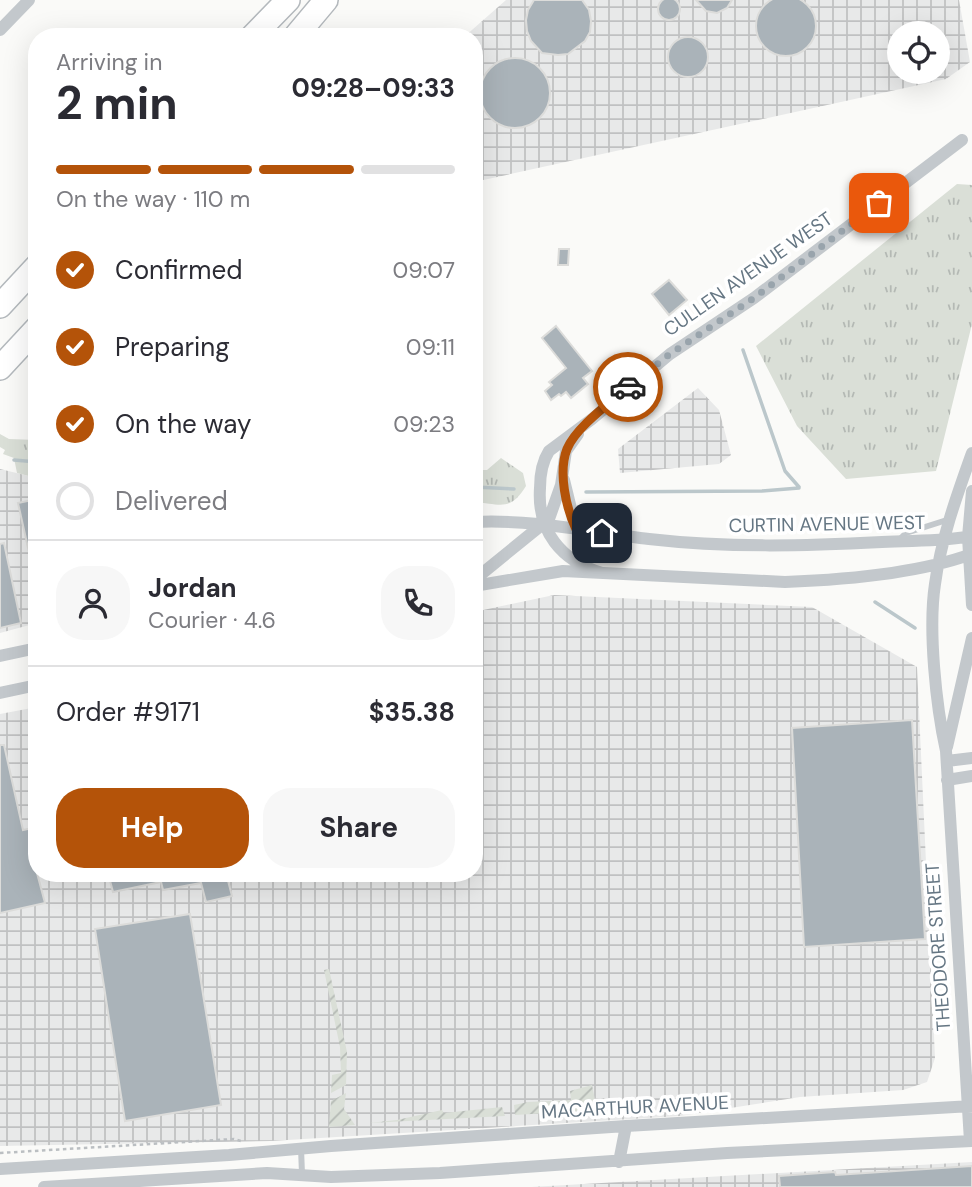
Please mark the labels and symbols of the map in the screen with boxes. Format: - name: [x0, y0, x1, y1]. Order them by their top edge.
- pin: [849, 173, 909, 233]
- street label: CULLEN AVENUE WEST: [658, 206, 838, 342]
- courier: [593, 352, 663, 422]
- pin: [572, 503, 632, 563]
- street label: CURTIN AVENUE WEST: [728, 510, 926, 538]
- street label: THEODORE STREET: [920, 862, 956, 1032]
- street label: MACARTHUR AVENUE: [540, 1090, 730, 1124]

